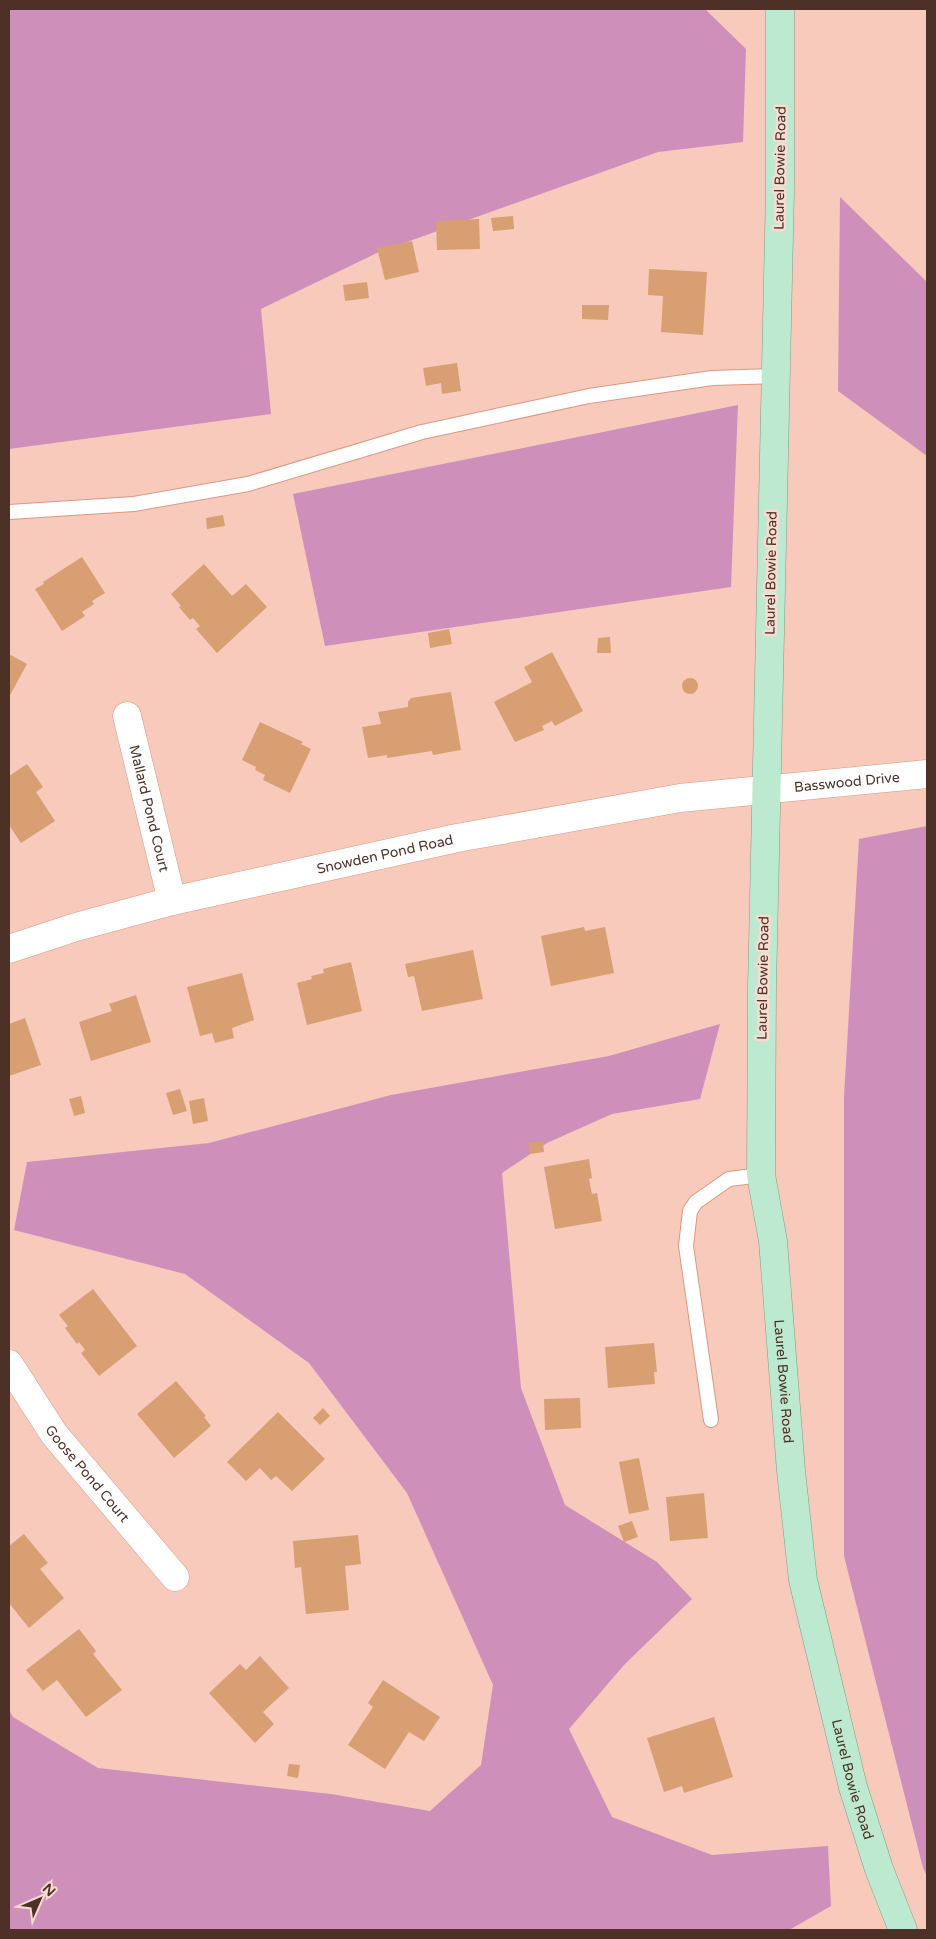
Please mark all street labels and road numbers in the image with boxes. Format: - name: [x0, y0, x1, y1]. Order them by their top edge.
- street label: Laurel Bowie Road: [770, 106, 790, 230]
- street label: Laurel Bowie Road: [761, 511, 781, 635]
- street label: Mallard Pond Court: [126, 743, 173, 874]
- street label: Basswood Drive: [793, 768, 900, 795]
- street label: Snowden Pond Road: [315, 831, 455, 877]
- street label: Laurel Bowie Road: [753, 916, 773, 1040]
- street label: Laurel Bowie Road: [771, 1319, 797, 1444]
- street label: Goose Pond Court: [42, 1422, 134, 1526]
- street label: Laurel Bowie Road: [828, 1717, 878, 1841]

